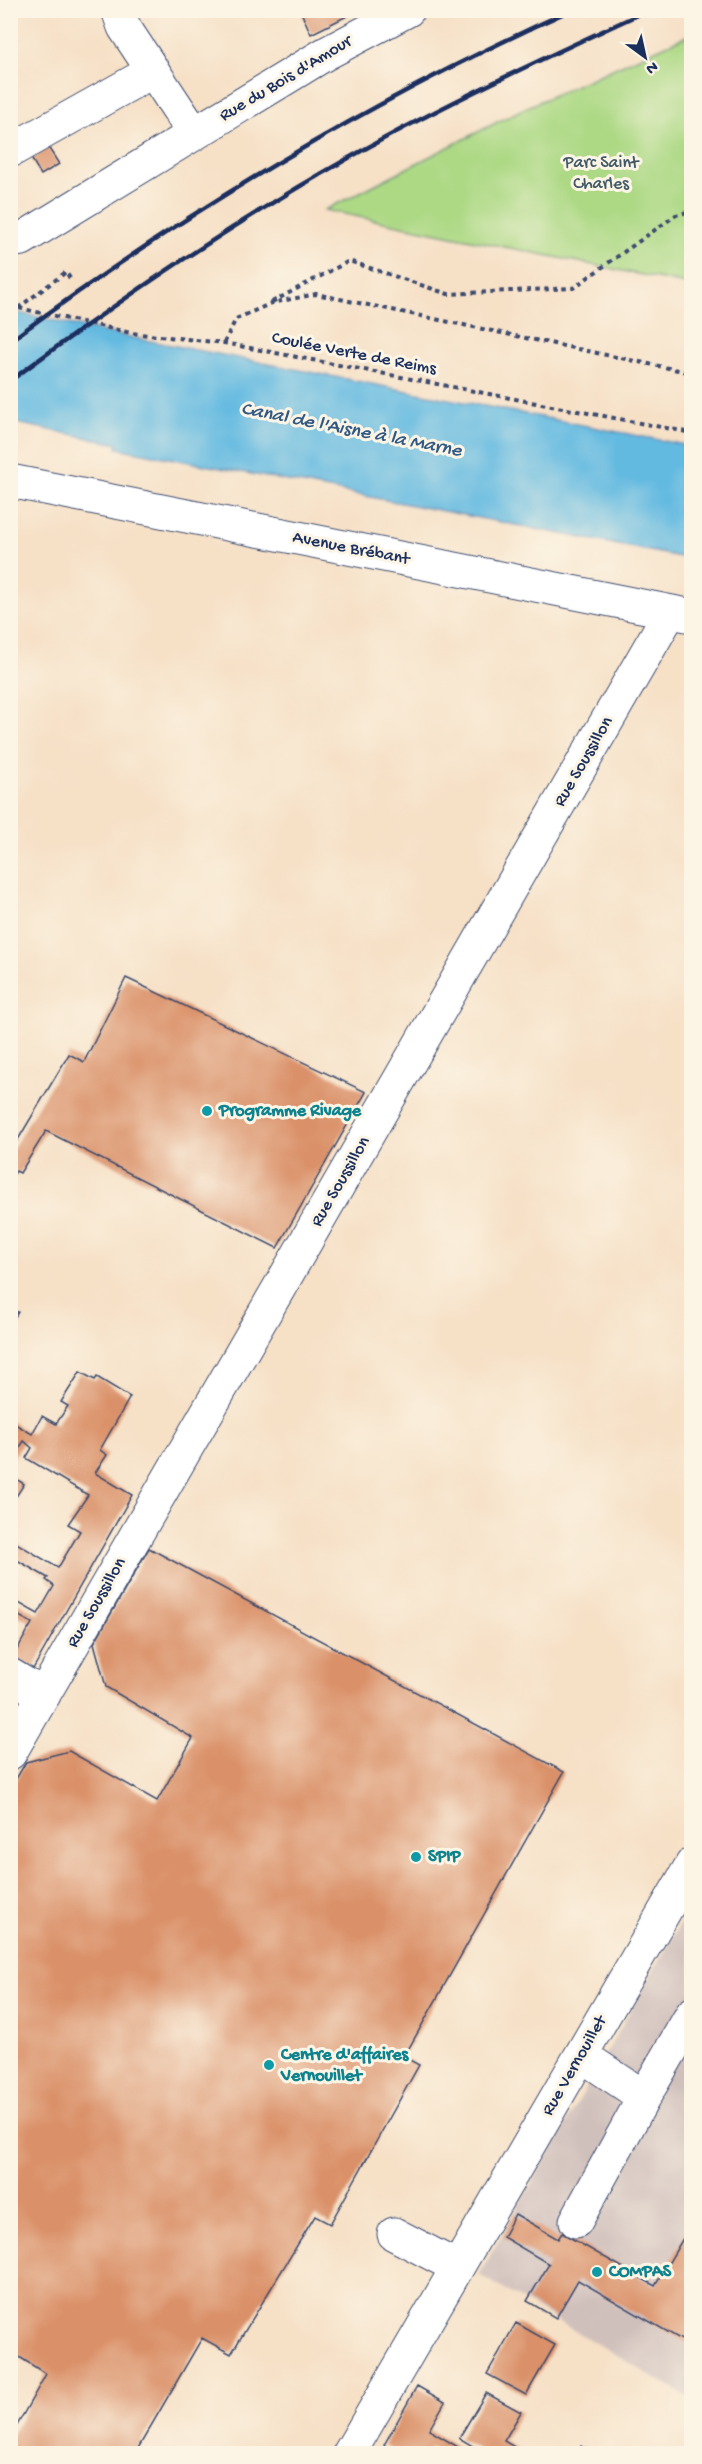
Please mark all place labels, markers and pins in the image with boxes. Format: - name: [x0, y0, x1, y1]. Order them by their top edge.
- place label: Programme Rivage: [218, 1101, 362, 1122]
- marker: Programme Rivage: [200, 1104, 214, 1118]
- place label: SPIP: [428, 1847, 462, 1868]
- marker: SPIP: [409, 1850, 423, 1864]
- place label: Centre d'affaires Vernouillet: [280, 2045, 410, 2087]
- marker: Centre d'affaires Vernouillet: [262, 2058, 276, 2072]
- place label: COMPAS: [608, 2262, 672, 2283]
- marker: COMPAS: [590, 2265, 604, 2279]

